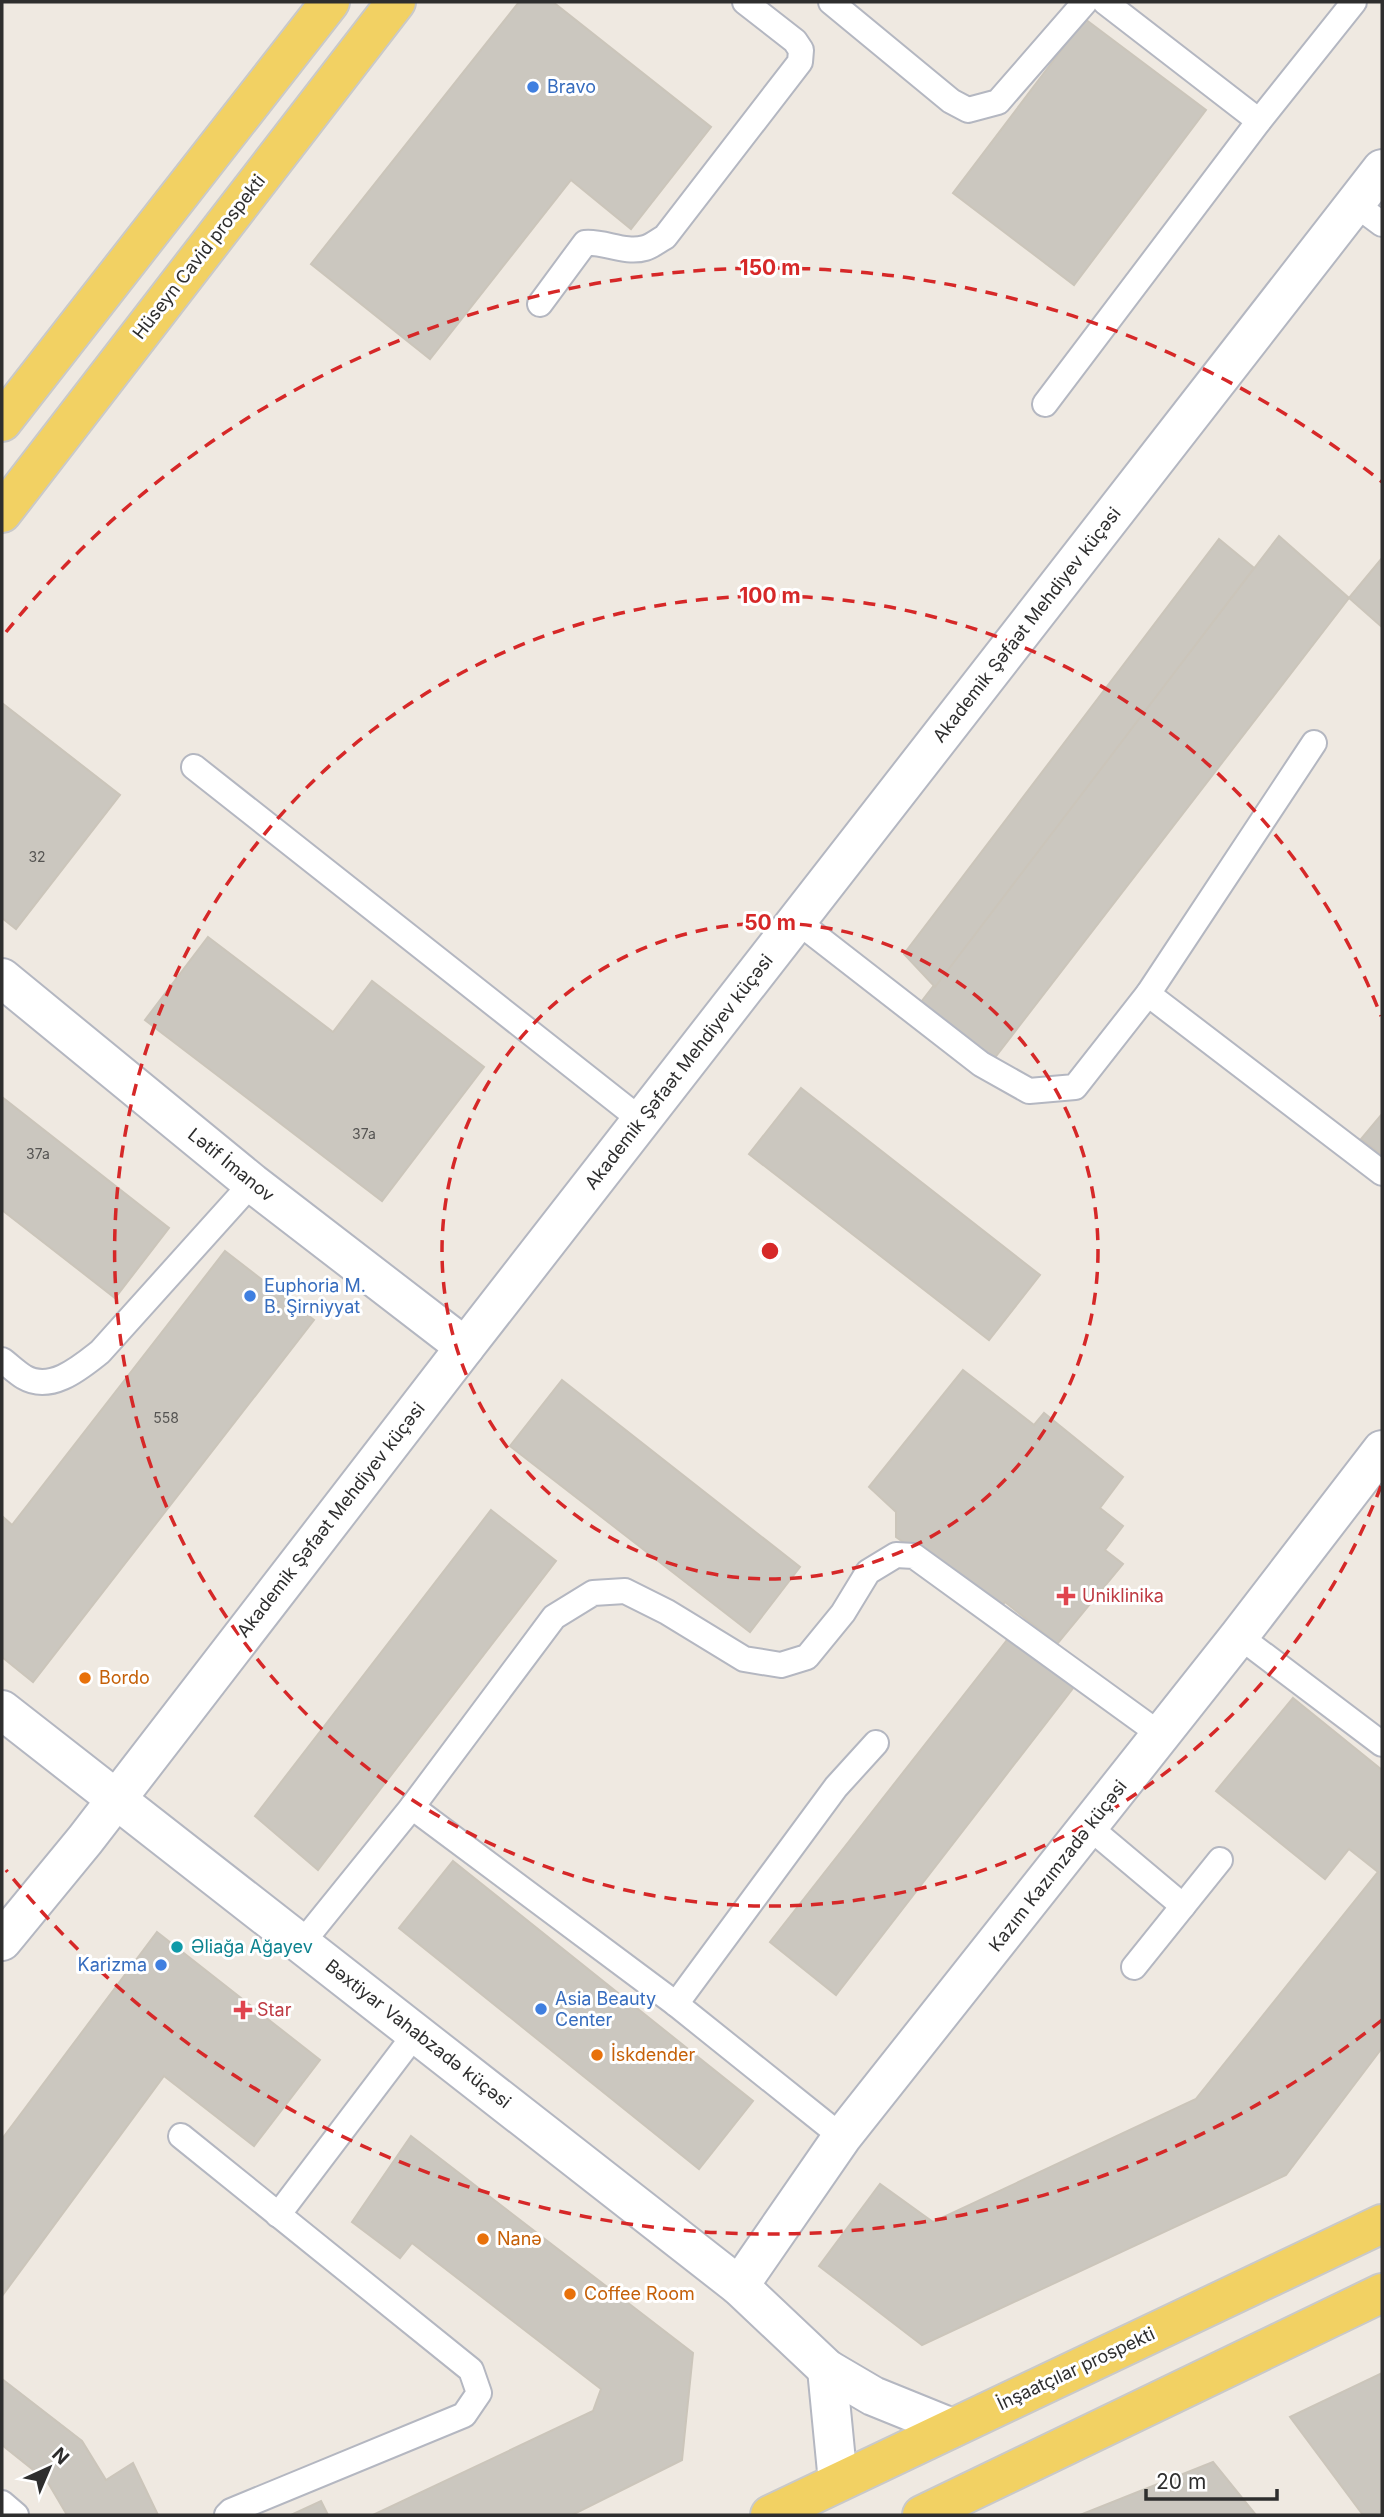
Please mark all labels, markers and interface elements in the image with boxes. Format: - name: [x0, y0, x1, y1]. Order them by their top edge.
- place label: Bravo: [547, 76, 596, 97]
- marker: Bravo: [525, 79, 541, 95]
- street label: Hüseyn Cavid prospekti: [128, 170, 269, 343]
- text: 150 m: [740, 255, 800, 280]
- street label: Akademik Şəfaət Mehdiyev küçəsi: [928, 503, 1125, 746]
- text: 100 m: [739, 583, 801, 608]
- house number: 32: [28, 848, 46, 865]
- text: 50 m: [744, 910, 796, 935]
- street label: Akademik Şəfaət Mehdiyev küçəsi: [580, 950, 777, 1193]
- street label: Lətif İmanov: [184, 1123, 279, 1206]
- house number: 37a: [352, 1125, 376, 1142]
- house number: 37a: [26, 1145, 50, 1162]
- centre of rings: [758, 1239, 782, 1263]
- place label: Euphoria M. B. Şirniyyat: [264, 1275, 366, 1317]
- marker: Euphoria M. B. Şirniyyat: [242, 1288, 258, 1304]
- street label: Akademik Şəfaət Mehdiyev küçəsi: [232, 1398, 429, 1641]
- house number: 558: [153, 1409, 179, 1426]
- place label: Uniklinika: [1082, 1585, 1164, 1606]
- marker: Uniklinika: [1056, 1586, 1076, 1606]
- place label: Bordo: [99, 1667, 150, 1688]
- marker: Bordo: [77, 1670, 93, 1686]
- street label: Kazım Kazımzadə küçəsi: [984, 1776, 1131, 1955]
- place label: Əliağa Ağayev: [191, 1936, 313, 1957]
- marker: Əliağa Ağayev: [169, 1939, 185, 1955]
- place label: Karizma: [78, 1954, 147, 1975]
- street label: Bəxtiyar Vahabzadə küçəsi: [322, 1955, 515, 2112]
- marker: Karizma: [153, 1957, 169, 1973]
- place label: Asia Beauty Center: [555, 1988, 656, 2030]
- place label: Star: [257, 1999, 292, 2020]
- marker: Asia Beauty Center: [533, 2001, 549, 2017]
- marker: Star: [235, 2002, 251, 2018]
- place label: İskdender: [611, 2043, 695, 2065]
- marker: İskdender: [589, 2047, 605, 2063]
- place label: Nanə: [497, 2228, 542, 2249]
- marker: Nanə: [475, 2231, 491, 2247]
- place label: Coffee Room: [584, 2283, 695, 2304]
- marker: Coffee Room: [562, 2286, 578, 2302]
- street label: İnşaatçılar prospekti: [993, 2322, 1158, 2414]
- north arrow: [14, 2433, 84, 2503]
- text: N: [47, 2443, 74, 2469]
- scale bar: [1146, 2458, 1277, 2502]
- text: 20 m: [1156, 2469, 1206, 2494]

